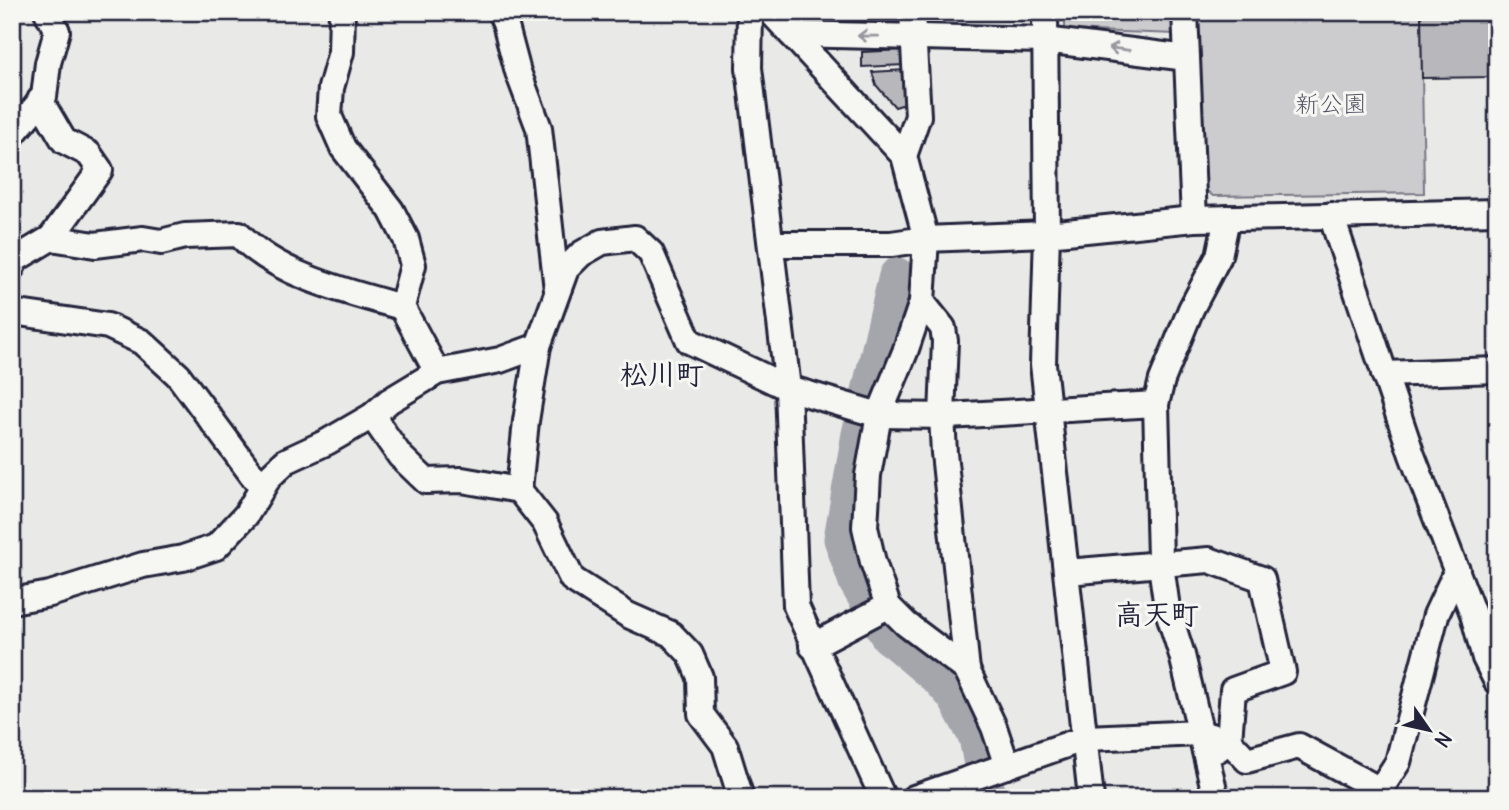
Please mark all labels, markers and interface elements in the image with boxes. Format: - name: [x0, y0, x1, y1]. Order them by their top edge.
- one-way arrow: [857, 29, 880, 42]
- one-way arrow: [1109, 43, 1131, 56]
- park label: 新公園: [1295, 88, 1367, 118]
- district label: 松川町: [620, 356, 704, 392]
- district label: 高天町: [1115, 596, 1199, 632]
- north arrow: [1394, 694, 1464, 764]
- text: N: [1429, 727, 1457, 752]

